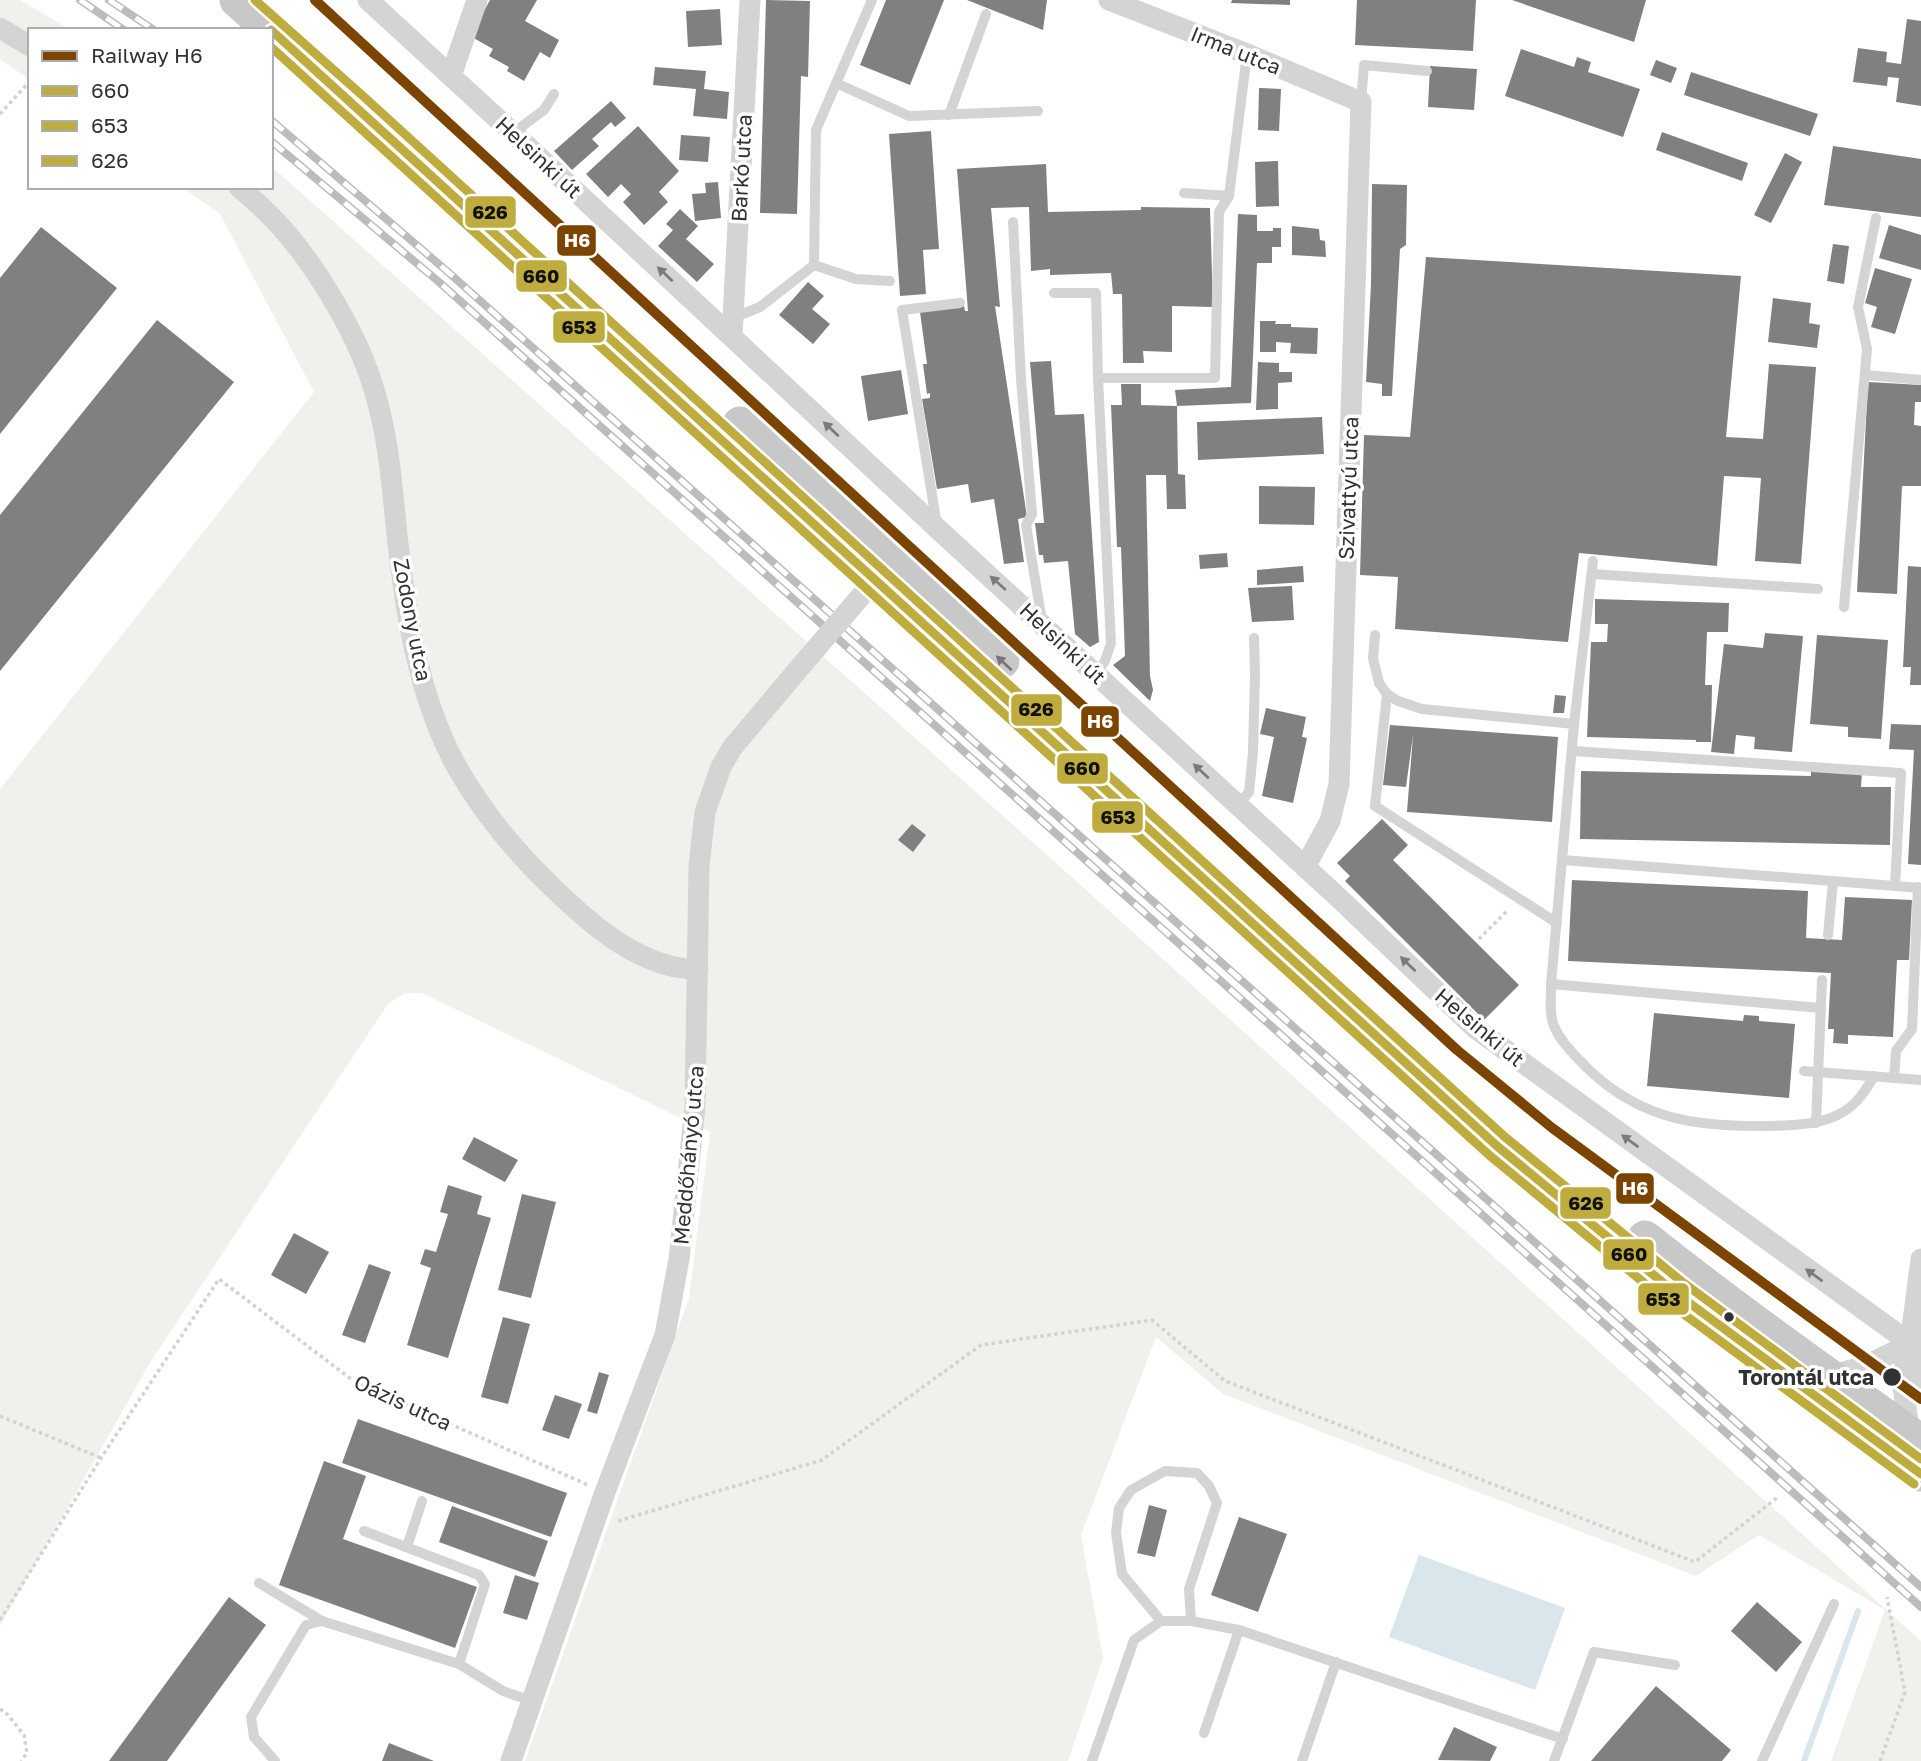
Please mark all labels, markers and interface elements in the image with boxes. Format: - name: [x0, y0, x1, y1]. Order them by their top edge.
- street label: Irma utca: [1187, 20, 1285, 80]
- legend: [28, 28, 273, 189]
- text: Railway H6: [91, 42, 203, 68]
- text: 660: [91, 77, 129, 103]
- street label: Helsinki út: [490, 111, 588, 203]
- text: 653: [91, 112, 128, 138]
- street label: Barkó utca: [725, 113, 757, 223]
- text: 626: [91, 147, 129, 173]
- line badge: 626: [464, 195, 517, 229]
- text: 626: [472, 200, 508, 223]
- line badge: H6: [556, 224, 597, 257]
- text: H6: [564, 228, 590, 251]
- line badge: 660: [515, 259, 568, 293]
- text: 660: [523, 264, 559, 287]
- one-way arrow: [657, 266, 674, 282]
- line badge: 653: [552, 310, 606, 344]
- text: 653: [561, 315, 597, 338]
- street label: Szivattyú utca: [1333, 416, 1363, 560]
- one-way arrow: [823, 421, 840, 437]
- street label: Zodony utca: [388, 557, 438, 683]
- one-way arrow: [990, 576, 1007, 592]
- street label: Helsinki út: [1014, 597, 1112, 689]
- one-way arrow: [995, 655, 1013, 671]
- line badge: 626: [1010, 693, 1063, 727]
- text: 626: [1018, 697, 1054, 720]
- line badge: H6: [1080, 705, 1120, 738]
- text: H6: [1087, 709, 1113, 732]
- line badge: 660: [1056, 752, 1109, 785]
- text: 660: [1064, 756, 1100, 779]
- one-way arrow: [1192, 763, 1210, 779]
- line badge: 653: [1091, 800, 1144, 834]
- text: 653: [1100, 805, 1136, 828]
- one-way arrow: [1400, 956, 1417, 972]
- street label: Helsinki út: [1430, 982, 1530, 1072]
- street label: Meddőhányó utca: [667, 1064, 709, 1246]
- one-way arrow: [1621, 1134, 1639, 1148]
- line badge: H6: [1615, 1172, 1655, 1205]
- text: H6: [1622, 1176, 1648, 1199]
- line badge: 626: [1559, 1186, 1612, 1220]
- text: 626: [1568, 1191, 1604, 1214]
- line badge: 660: [1602, 1238, 1655, 1271]
- text: 660: [1611, 1242, 1647, 1265]
- one-way arrow: [1805, 1268, 1823, 1282]
- line badge: 653: [1637, 1282, 1690, 1316]
- text: 653: [1645, 1287, 1681, 1310]
- unlabelled marker: [1722, 1310, 1736, 1324]
- place label: Torontál utca: [1738, 1364, 1874, 1390]
- marker: Torontál utca: [1881, 1366, 1903, 1388]
- street label: Oázis utca: [350, 1368, 456, 1436]

